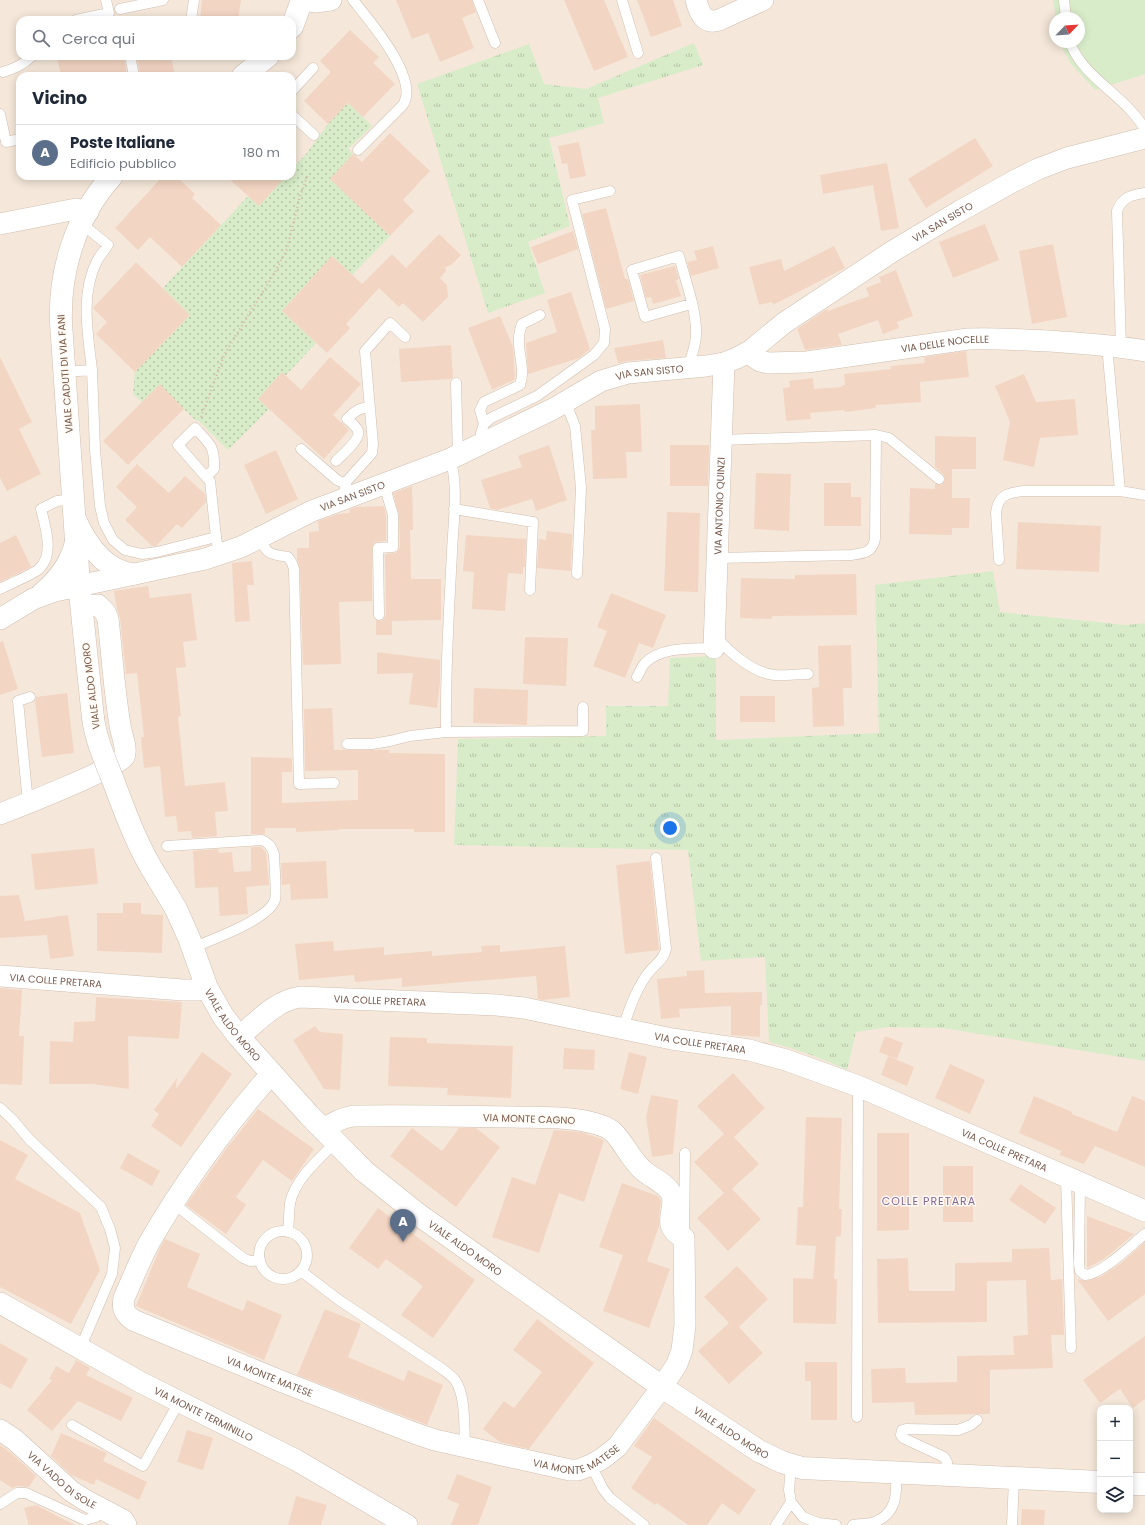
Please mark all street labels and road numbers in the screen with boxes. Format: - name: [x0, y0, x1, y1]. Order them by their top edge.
- street label: VIA SAN SISTO: [909, 198, 976, 246]
- street label: VIALE CADUTI DI VIA FANI: [53, 314, 77, 434]
- street label: VIA DELLE NOCELLE: [900, 331, 989, 356]
- street label: VIA SAN SISTO: [614, 361, 684, 384]
- street label: VIA ANTONIO QUINZI: [710, 457, 728, 555]
- street label: VIA SAN SISTO: [318, 477, 387, 515]
- street label: VIALE ALDO MORO: [78, 642, 104, 730]
- street label: VIA COLLE PRETARA: [9, 969, 103, 991]
- street label: VIALE ALDO MORO: [201, 986, 265, 1064]
- street label: VIA COLLE PRETARA: [333, 991, 427, 1010]
- street label: VIA COLLE PRETARA: [653, 1028, 747, 1057]
- street label: VIA MONTE CAGNO: [483, 1110, 576, 1128]
- street label: VIA COLLE PRETARA: [959, 1124, 1050, 1175]
- street label: VIALE ALDO MORO: [425, 1216, 505, 1279]
- street label: VIA MONTE MATESE: [224, 1352, 315, 1400]
- street label: VIA MONTE TERMINILLO: [152, 1383, 256, 1445]
- street label: VIALE ALDO MORO: [691, 1402, 772, 1462]
- street label: VIA MONTE MATESE: [532, 1440, 622, 1478]
- street label: VIA VADO DI SOLE: [24, 1447, 99, 1512]

